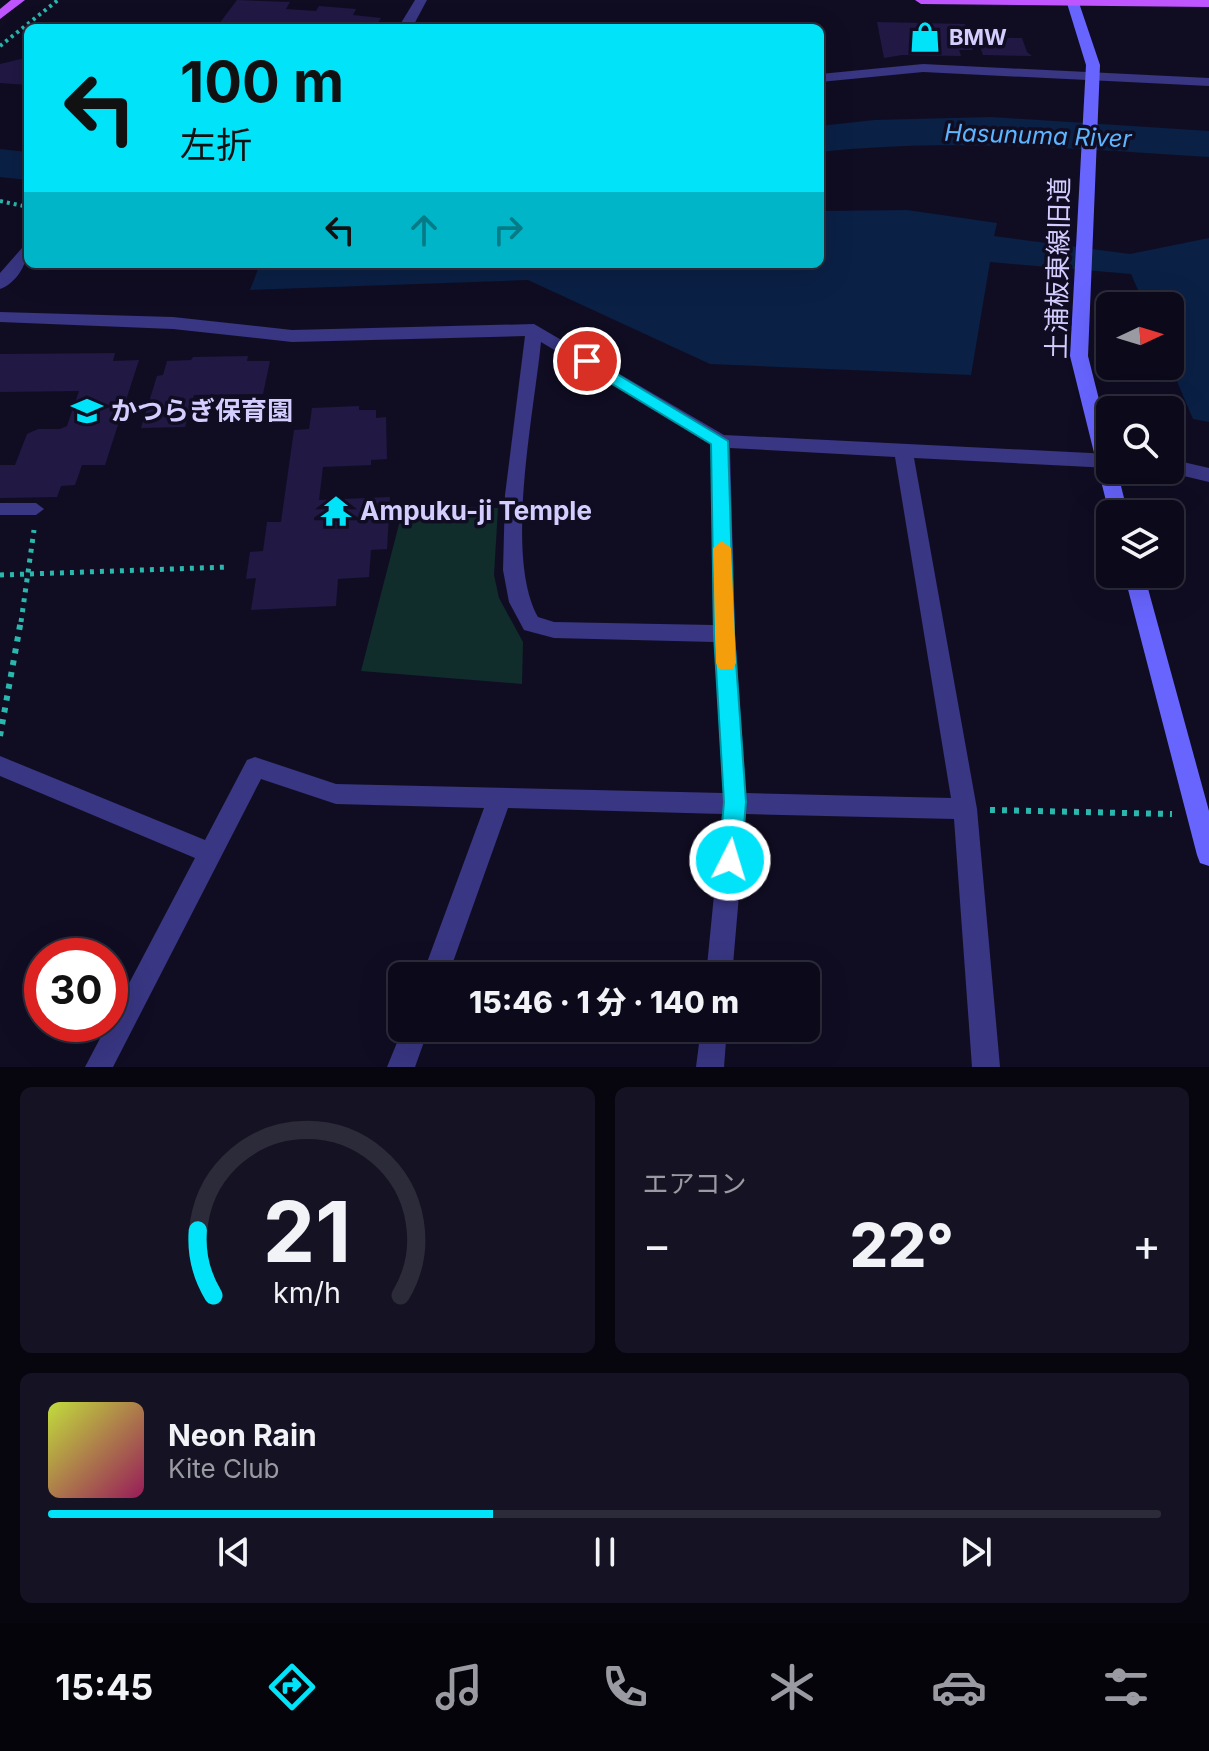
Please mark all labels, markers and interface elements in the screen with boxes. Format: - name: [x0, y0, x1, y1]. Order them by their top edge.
- shop icon: BMW: [908, 20, 942, 54]
- place label: BMW: [949, 24, 1007, 50]
- text: 100 m: [180, 48, 344, 116]
- icon: left: [48, 56, 152, 160]
- water label: Hasunuma River: [944, 118, 1133, 153]
- text: 左折: [180, 123, 252, 167]
- street label: 土浦板東線旧道: [1040, 177, 1075, 359]
- icon: left: [318, 208, 362, 252]
- icon: ahead: [402, 208, 446, 252]
- icon: right: [486, 208, 530, 252]
- north arrow: [1096, 292, 1184, 380]
- map controls: [1096, 292, 1184, 588]
- pin: [553, 327, 621, 395]
- icon: arrive: [565, 339, 609, 383]
- school or university icon: かつらぎ保育園: [70, 394, 104, 428]
- place label: かつらぎ保育園: [111, 395, 293, 426]
- button: search: [1096, 396, 1184, 484]
- temple icon: Ampuku-ji Temple: [319, 494, 353, 528]
- place label: Ampuku-ji Temple: [360, 495, 592, 526]
- button: layers: [1096, 500, 1184, 588]
- position arrow: [688, 818, 772, 902]
- speed limit sign: 30: [24, 938, 128, 1042]
- text: 15:46 · 1 分 · 140 m: [469, 984, 739, 1020]
- text: エアコン: [643, 1168, 747, 1199]
- text: 21: [263, 1181, 351, 1282]
- text: 22°: [850, 1209, 954, 1281]
- text: −: [643, 1218, 672, 1272]
- text: +: [1132, 1218, 1161, 1272]
- text: km/h: [273, 1275, 341, 1310]
- text: Neon Rain: [168, 1417, 317, 1453]
- text: Kite Club: [168, 1453, 279, 1484]
- icon: previous: [212, 1530, 256, 1574]
- icon: pause: [583, 1530, 627, 1574]
- icon: next: [954, 1530, 998, 1574]
- icon: directions: [264, 1659, 320, 1715]
- icon: music: [431, 1659, 487, 1715]
- icon: phone: [597, 1659, 653, 1715]
- icon: climate: [764, 1659, 820, 1715]
- icon: car: [931, 1659, 987, 1715]
- icon: filters: [1098, 1659, 1154, 1715]
- text: 15:45: [55, 1665, 153, 1709]

